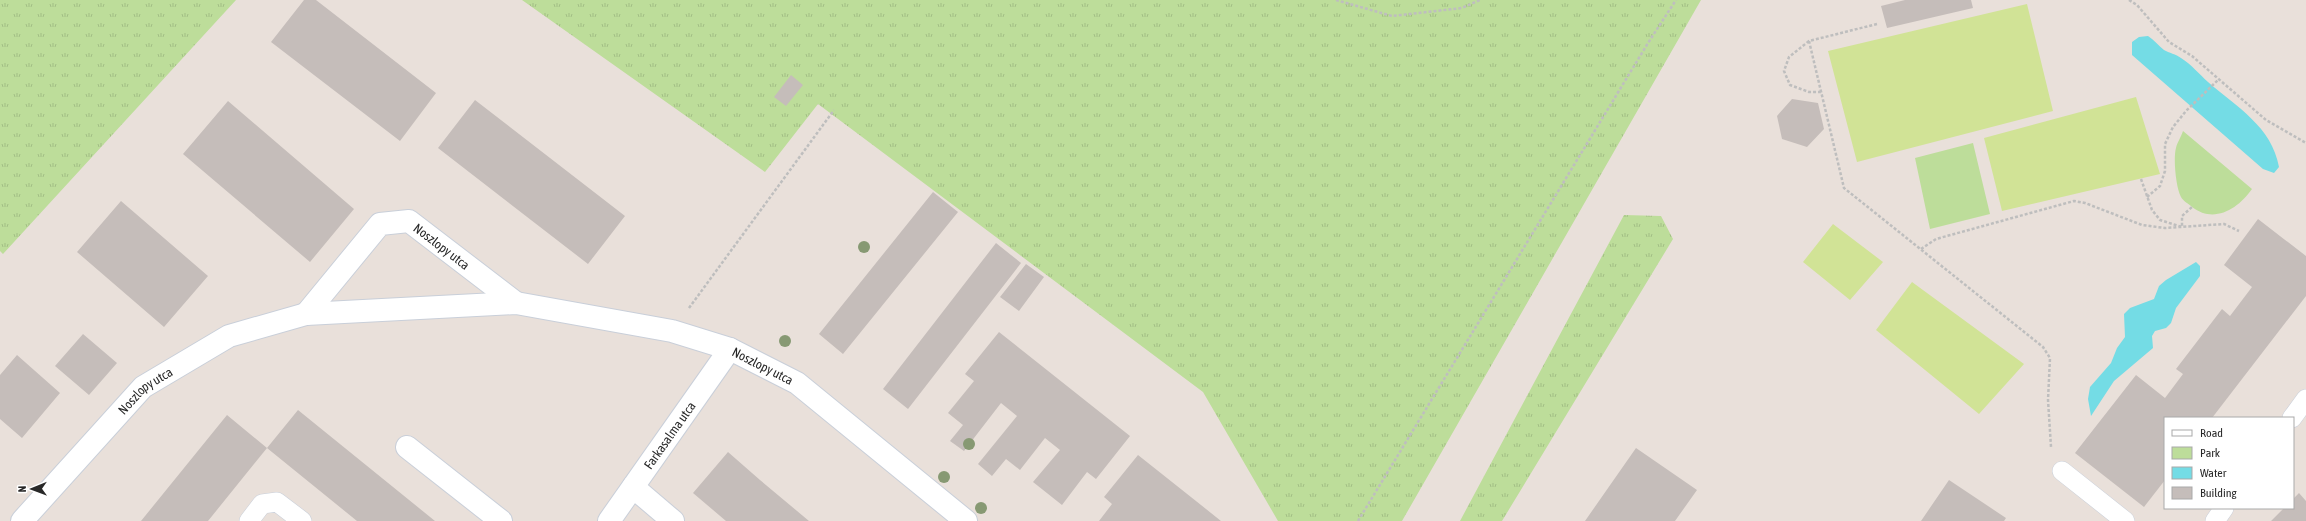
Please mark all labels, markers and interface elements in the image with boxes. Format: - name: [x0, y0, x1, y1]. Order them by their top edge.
- street label: Noszlopy utca: [411, 220, 473, 272]
- street label: Noszlopy utca: [730, 344, 796, 387]
- street label: Noszlopy utca: [115, 364, 175, 417]
- street label: Farkasalma utca: [641, 399, 698, 472]
- legend: [2164, 417, 2294, 509]
- text: Road: [2200, 426, 2223, 440]
- text: Park: [2200, 446, 2221, 460]
- text: Water: [2200, 466, 2227, 480]
- north arrow: [12, 469, 52, 509]
- text: N: [16, 486, 28, 493]
- text: Building: [2200, 486, 2238, 500]

